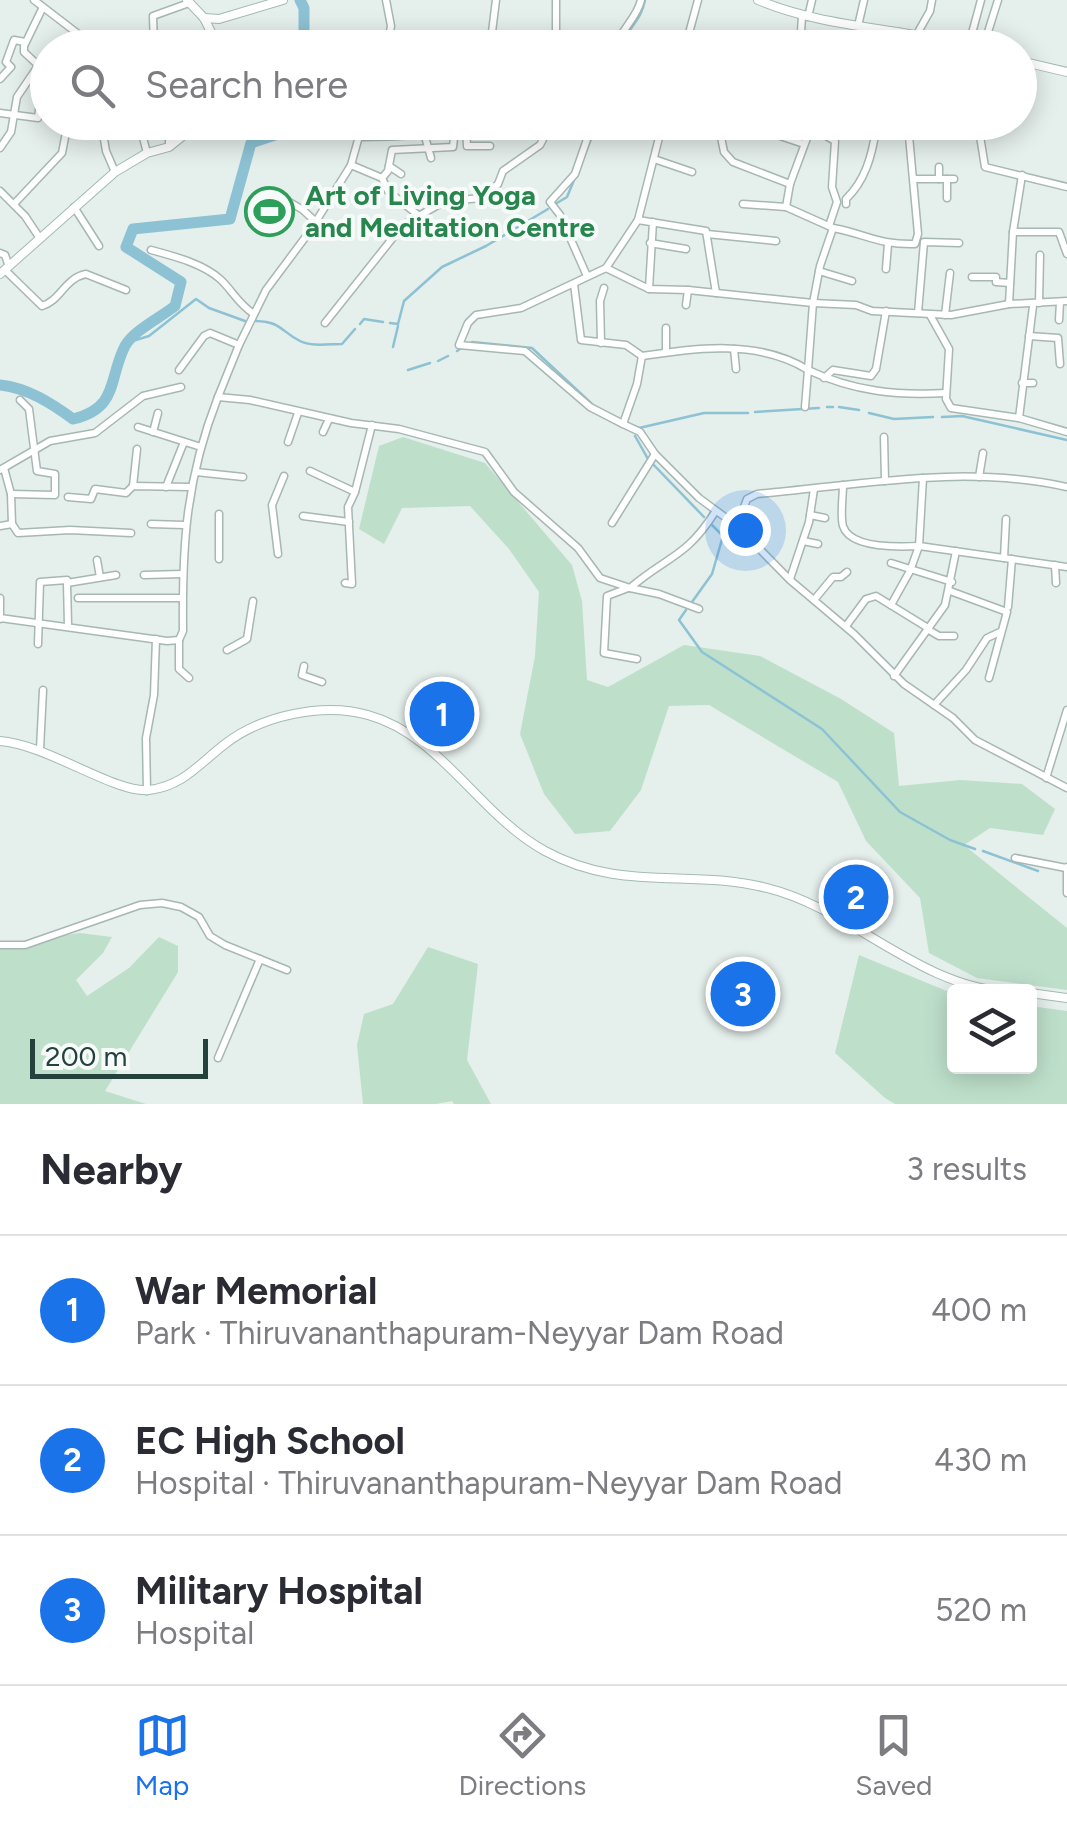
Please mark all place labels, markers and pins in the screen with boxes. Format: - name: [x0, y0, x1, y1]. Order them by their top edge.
- place label: Art of Living Yoga and Meditation Centre: [305, 178, 595, 244]
- sports icon: Art of Living Yoga and Meditation Centre: [244, 185, 296, 237]
- pin: 1: [410, 676, 474, 752]
- pin: 2: [824, 860, 888, 934]
- pin: 3: [710, 956, 776, 1032]

